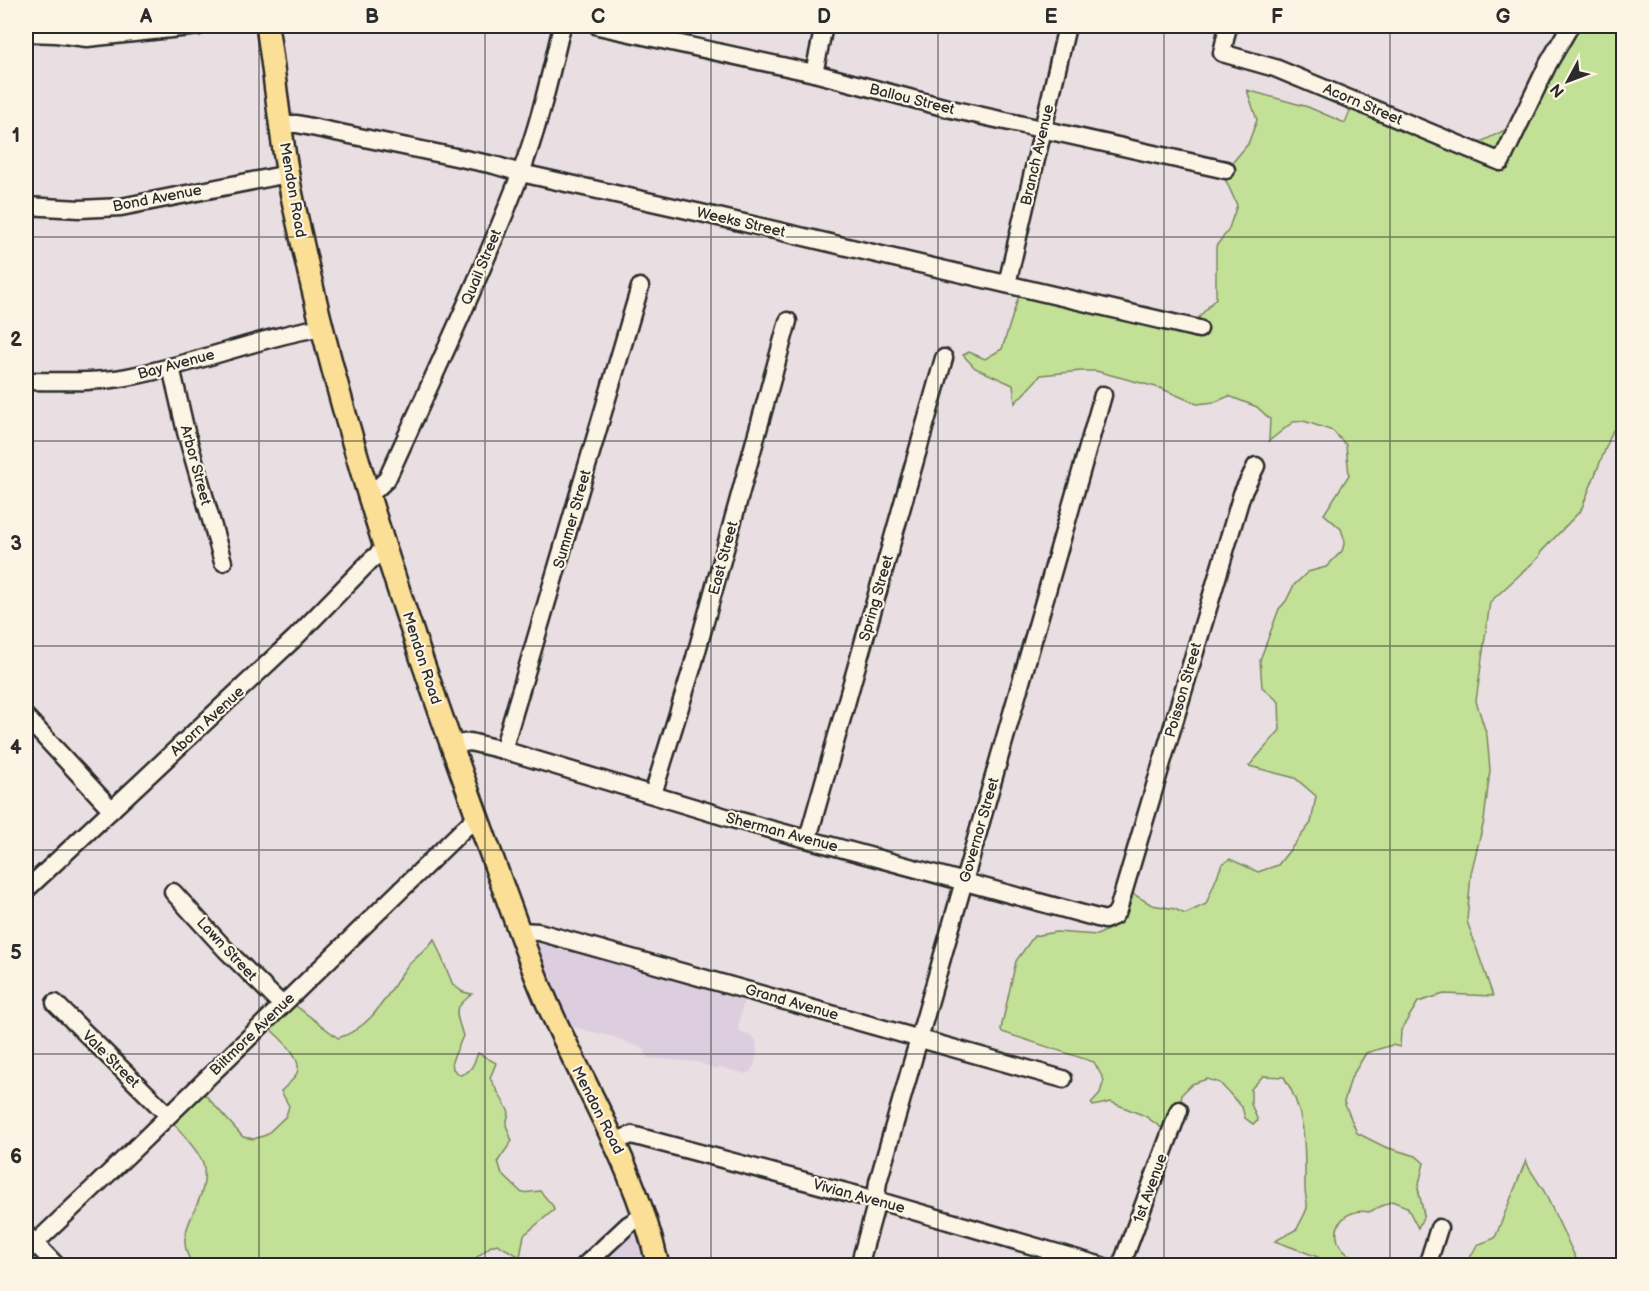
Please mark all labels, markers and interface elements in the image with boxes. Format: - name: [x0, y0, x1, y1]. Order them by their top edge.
- text: A: [139, 5, 153, 29]
- text: B: [365, 5, 379, 29]
- text: C: [591, 5, 605, 29]
- text: D: [817, 5, 831, 29]
- text: E: [1045, 5, 1058, 29]
- text: F: [1271, 5, 1283, 29]
- text: G: [1496, 5, 1511, 29]
- north arrow: [1538, 51, 1598, 111]
- street label: Acorn Street: [1320, 79, 1406, 130]
- text: N: [1547, 79, 1569, 101]
- street label: Ballou Street: [867, 80, 957, 119]
- street label: Branch Avenue: [1017, 103, 1058, 207]
- text: 1: [12, 124, 20, 148]
- street label: Mendon Road: [275, 141, 310, 239]
- street label: Bond Avenue: [111, 181, 203, 216]
- street label: Weeks Street: [695, 203, 787, 242]
- street label: Quail Street: [457, 226, 506, 308]
- text: 2: [10, 328, 22, 352]
- street label: Bay Avenue: [136, 345, 217, 384]
- street label: Arbor Street: [176, 423, 215, 508]
- street label: Summer Street: [549, 467, 596, 571]
- street label: East Street: [705, 519, 743, 597]
- text: 3: [10, 532, 22, 556]
- street label: Spring Street: [855, 552, 898, 643]
- street label: Mendon Road: [398, 609, 445, 707]
- street label: Poisson Street: [1161, 640, 1206, 740]
- street label: Aborn Avenue: [166, 682, 248, 761]
- text: 4: [10, 736, 22, 760]
- street label: Governor Street: [955, 775, 1004, 885]
- street label: Sherman Avenue: [724, 808, 840, 857]
- street label: Lawn Street: [192, 914, 261, 985]
- text: 5: [10, 941, 22, 965]
- street label: Grand Avenue: [743, 980, 841, 1025]
- street label: Biltmore Avenue: [206, 989, 299, 1080]
- street label: Vale Street: [78, 1027, 144, 1092]
- street label: Mendon Road: [567, 1063, 628, 1157]
- text: 6: [10, 1145, 22, 1169]
- street label: 1st Avenue: [1129, 1151, 1172, 1225]
- street label: Vivian Avenue: [811, 1175, 907, 1218]

